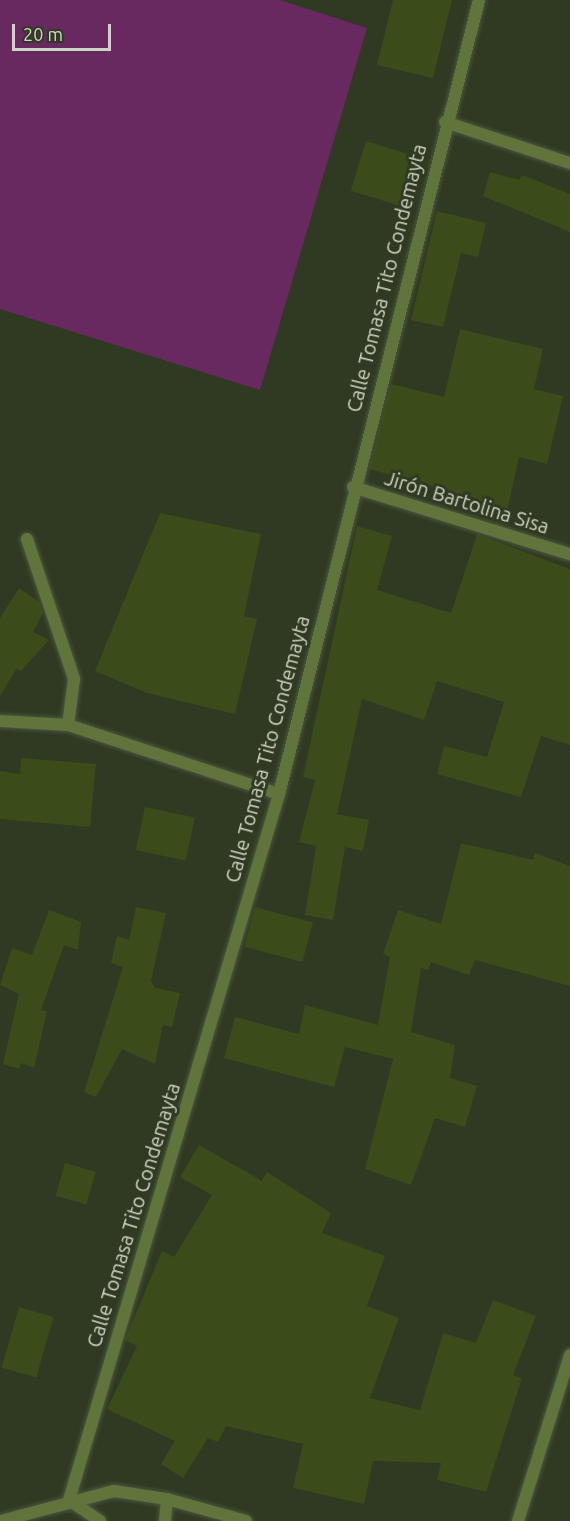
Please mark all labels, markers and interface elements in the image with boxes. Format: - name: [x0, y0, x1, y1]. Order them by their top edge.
- scale bar: [15, 12, 114, 50]
- text: 20 m: [23, 24, 63, 44]
- street label: Calle Tomasa Tito Condemayta: [341, 141, 431, 415]
- street label: Jirón Bartolina Sisa: [382, 466, 552, 538]
- street label: Calle Tomasa Tito Condemayta: [220, 613, 314, 885]
- street label: Calle Tomasa Tito Condemayta: [81, 1080, 185, 1350]

